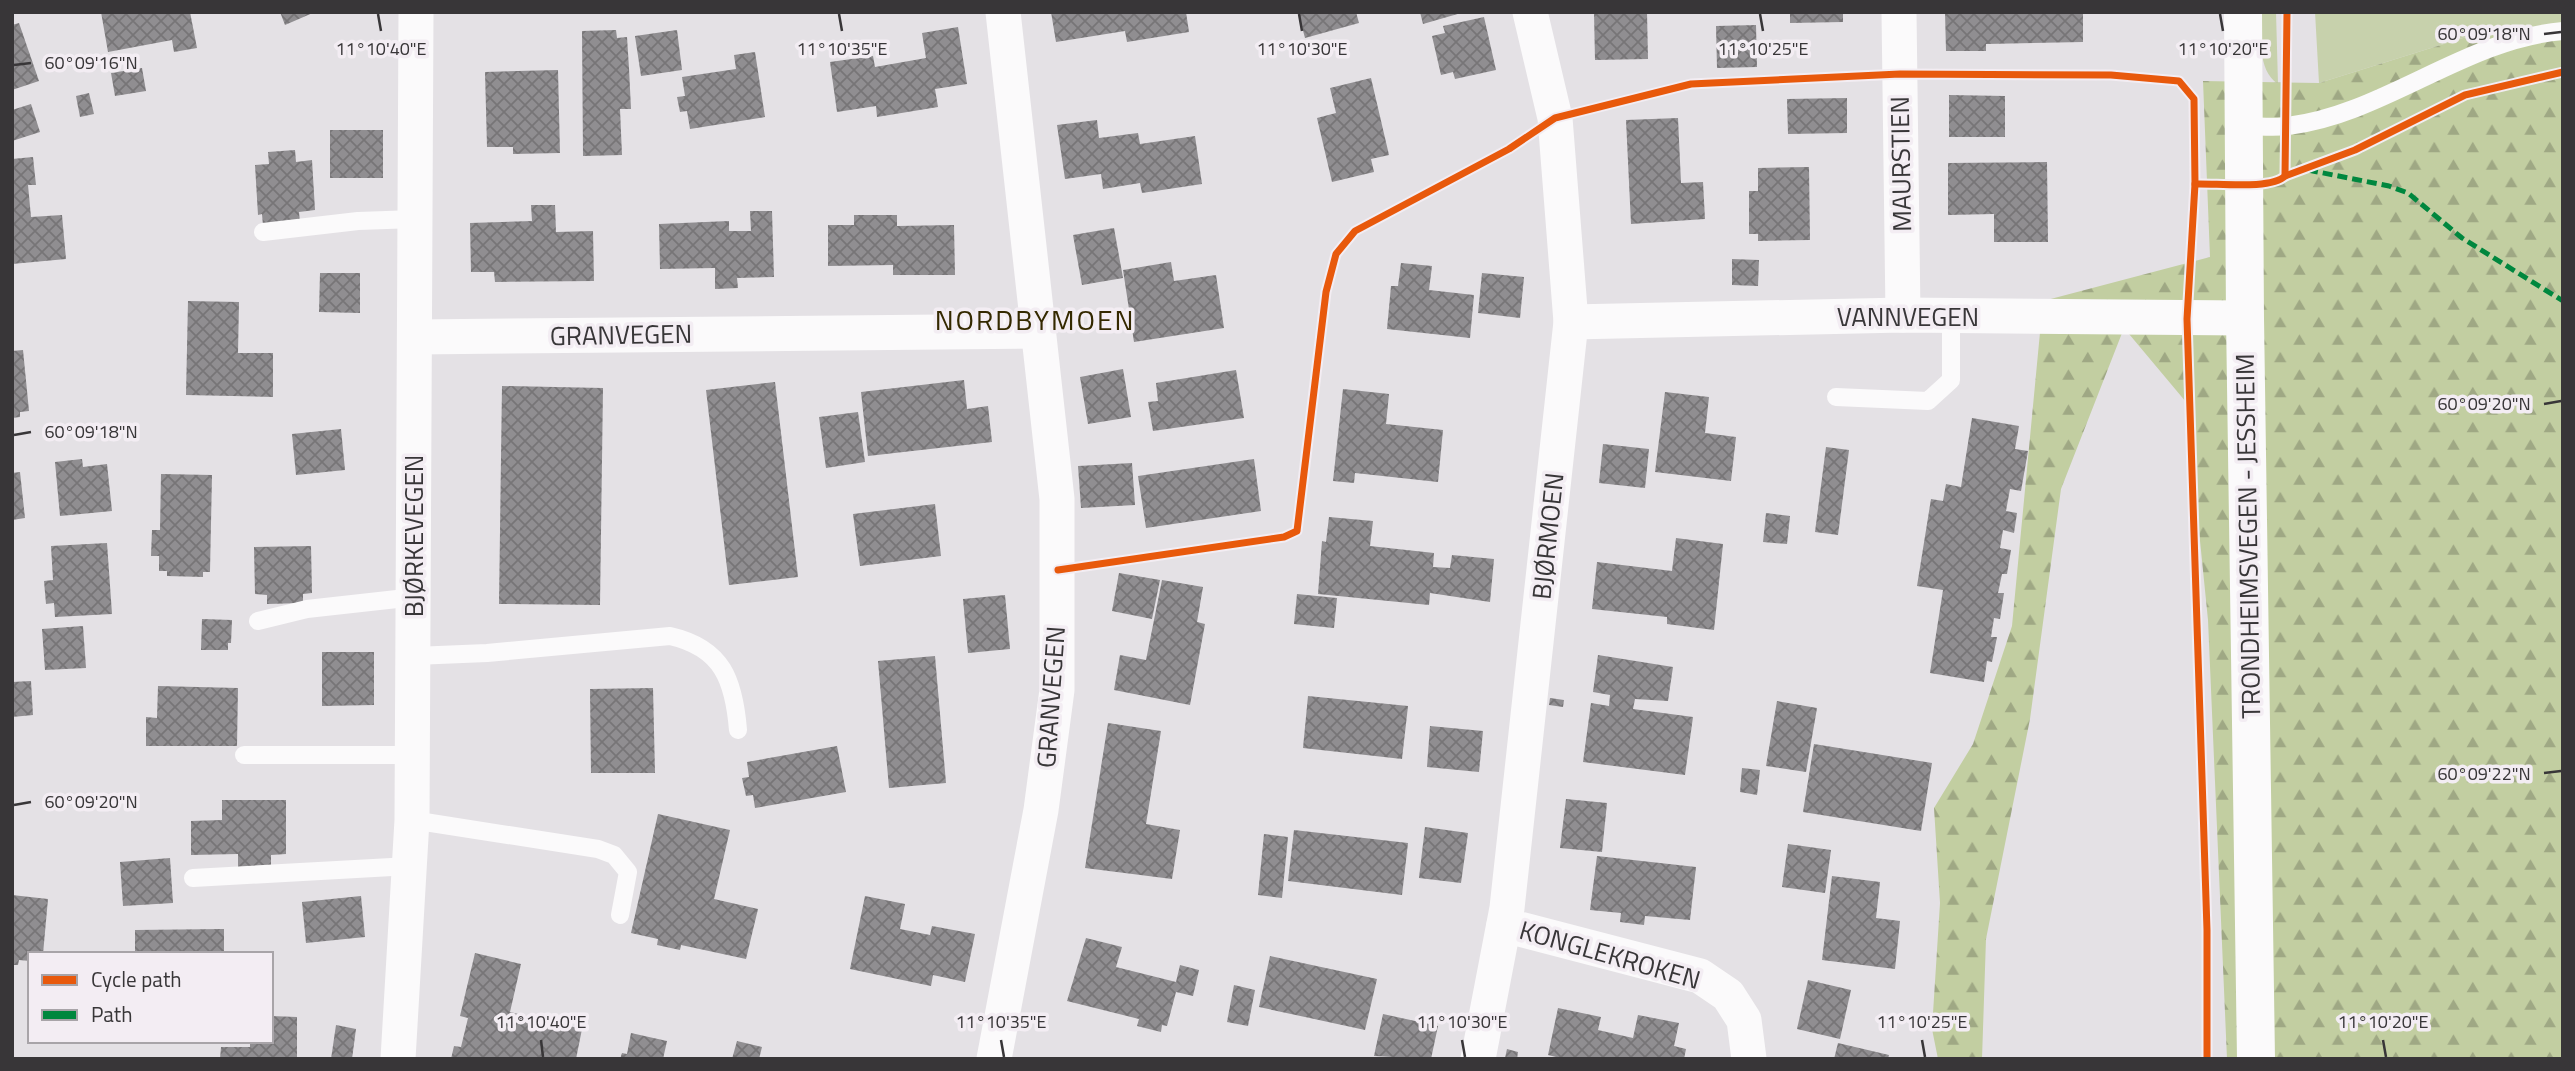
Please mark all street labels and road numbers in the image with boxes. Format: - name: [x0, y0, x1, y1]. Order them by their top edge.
- street label: MAURSTIEN: [1880, 96, 1921, 232]
- street label: VANNVEGEN: [1837, 297, 1979, 336]
- street label: GRANVEGEN: [550, 314, 692, 355]
- street label: TRONDHEIMSVEGEN - JESSHEIM: [2225, 353, 2270, 719]
- street label: BJØRKEVEGEN: [394, 455, 433, 617]
- street label: BJØRMOEN: [1521, 471, 1574, 601]
- street label: GRANVEGEN: [1026, 625, 1075, 769]
- street label: KONGLEKROKEN: [1515, 910, 1705, 999]

